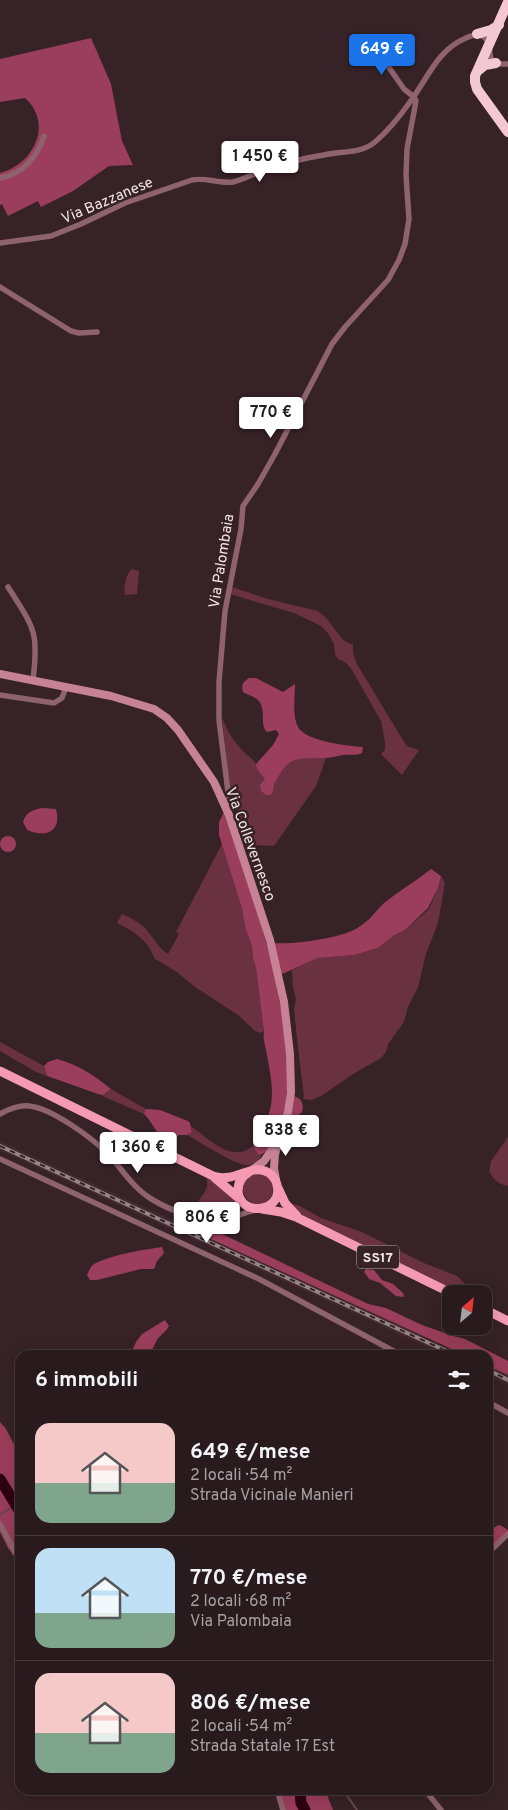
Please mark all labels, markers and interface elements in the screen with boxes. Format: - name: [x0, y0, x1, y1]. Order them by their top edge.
- pin: 649 €: [347, 34, 417, 76]
- text: 649 €: [360, 40, 404, 60]
- pin: 1 450 €: [214, 140, 306, 183]
- text: 1 450 €: [232, 147, 288, 167]
- street label: Via Bazzanese: [59, 174, 156, 229]
- pin: 770 €: [236, 396, 306, 439]
- text: 770 €: [250, 403, 292, 423]
- street label: Via Palombaia: [206, 513, 239, 610]
- street label: Via Collevernesco: [220, 785, 279, 904]
- pin: 838 €: [251, 1114, 321, 1157]
- text: 838 €: [264, 1121, 308, 1141]
- pin: 1 360 €: [92, 1132, 184, 1174]
- text: 1 360 €: [111, 1138, 165, 1158]
- pin: 806 €: [172, 1202, 242, 1244]
- text: 806 €: [185, 1208, 229, 1228]
- road number: SS17: [357, 1246, 399, 1268]
- north arrow: [442, 1285, 492, 1335]
- map controls: [442, 1285, 492, 1335]
- icon: filters: [445, 1366, 473, 1394]
- text: 6 immobili: [35, 1367, 138, 1394]
- text: 649 €/mese: [190, 1439, 310, 1466]
- icon: home: [75, 1443, 135, 1503]
- text: 2 locali · 54 m²: [190, 1466, 292, 1486]
- text: Strada Vicinale Manieri: [190, 1486, 354, 1506]
- text: 770 €/mese: [190, 1565, 307, 1592]
- icon: home: [75, 1568, 135, 1628]
- text: 2 locali · 68 m²: [190, 1592, 291, 1612]
- text: Via Palombaia: [190, 1612, 292, 1632]
- text: 806 €/mese: [190, 1690, 311, 1717]
- icon: home: [75, 1693, 135, 1753]
- text: 2 locali · 54 m²: [190, 1717, 292, 1737]
- text: Strada Statale 17 Est: [190, 1737, 335, 1757]

